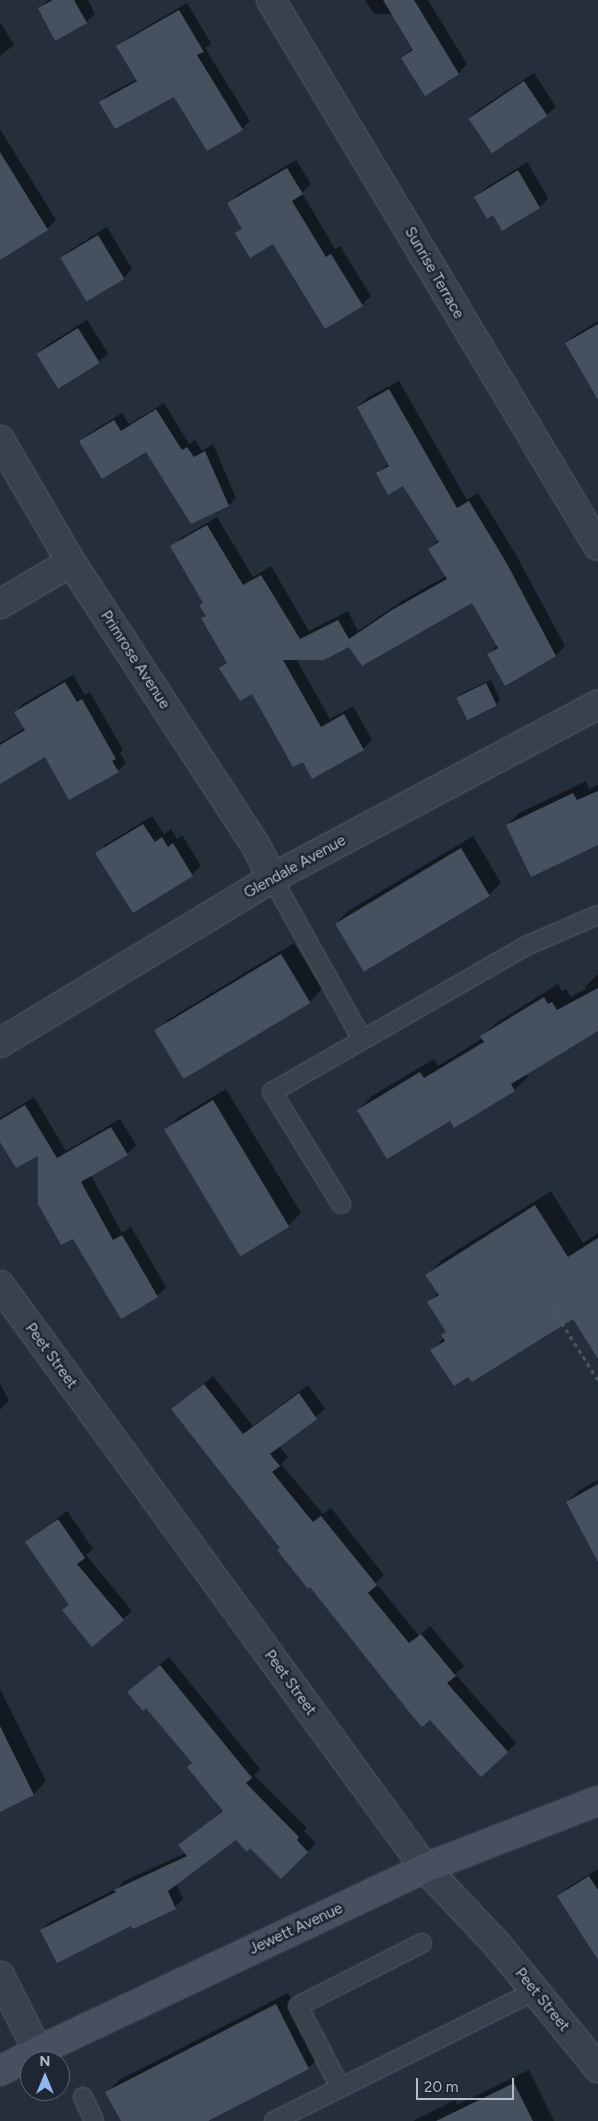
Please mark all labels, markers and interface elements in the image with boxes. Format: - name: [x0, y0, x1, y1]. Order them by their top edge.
- street label: Sunrise Terrace: [400, 224, 468, 322]
- street label: Primrose Avenue: [97, 608, 173, 712]
- street label: Glendale Avenue: [241, 832, 349, 902]
- street label: Peet Street: [21, 1320, 81, 1392]
- street label: Peet Street: [260, 1647, 320, 1719]
- street label: Jewett Avenue: [246, 1899, 346, 1959]
- street label: Peet Street: [511, 1965, 573, 2035]
- north arrow: [20, 2051, 70, 2101]
- text: N: [40, 2053, 50, 2070]
- scale bar: [418, 2068, 516, 2100]
- text: 20 m: [424, 2078, 458, 2096]

